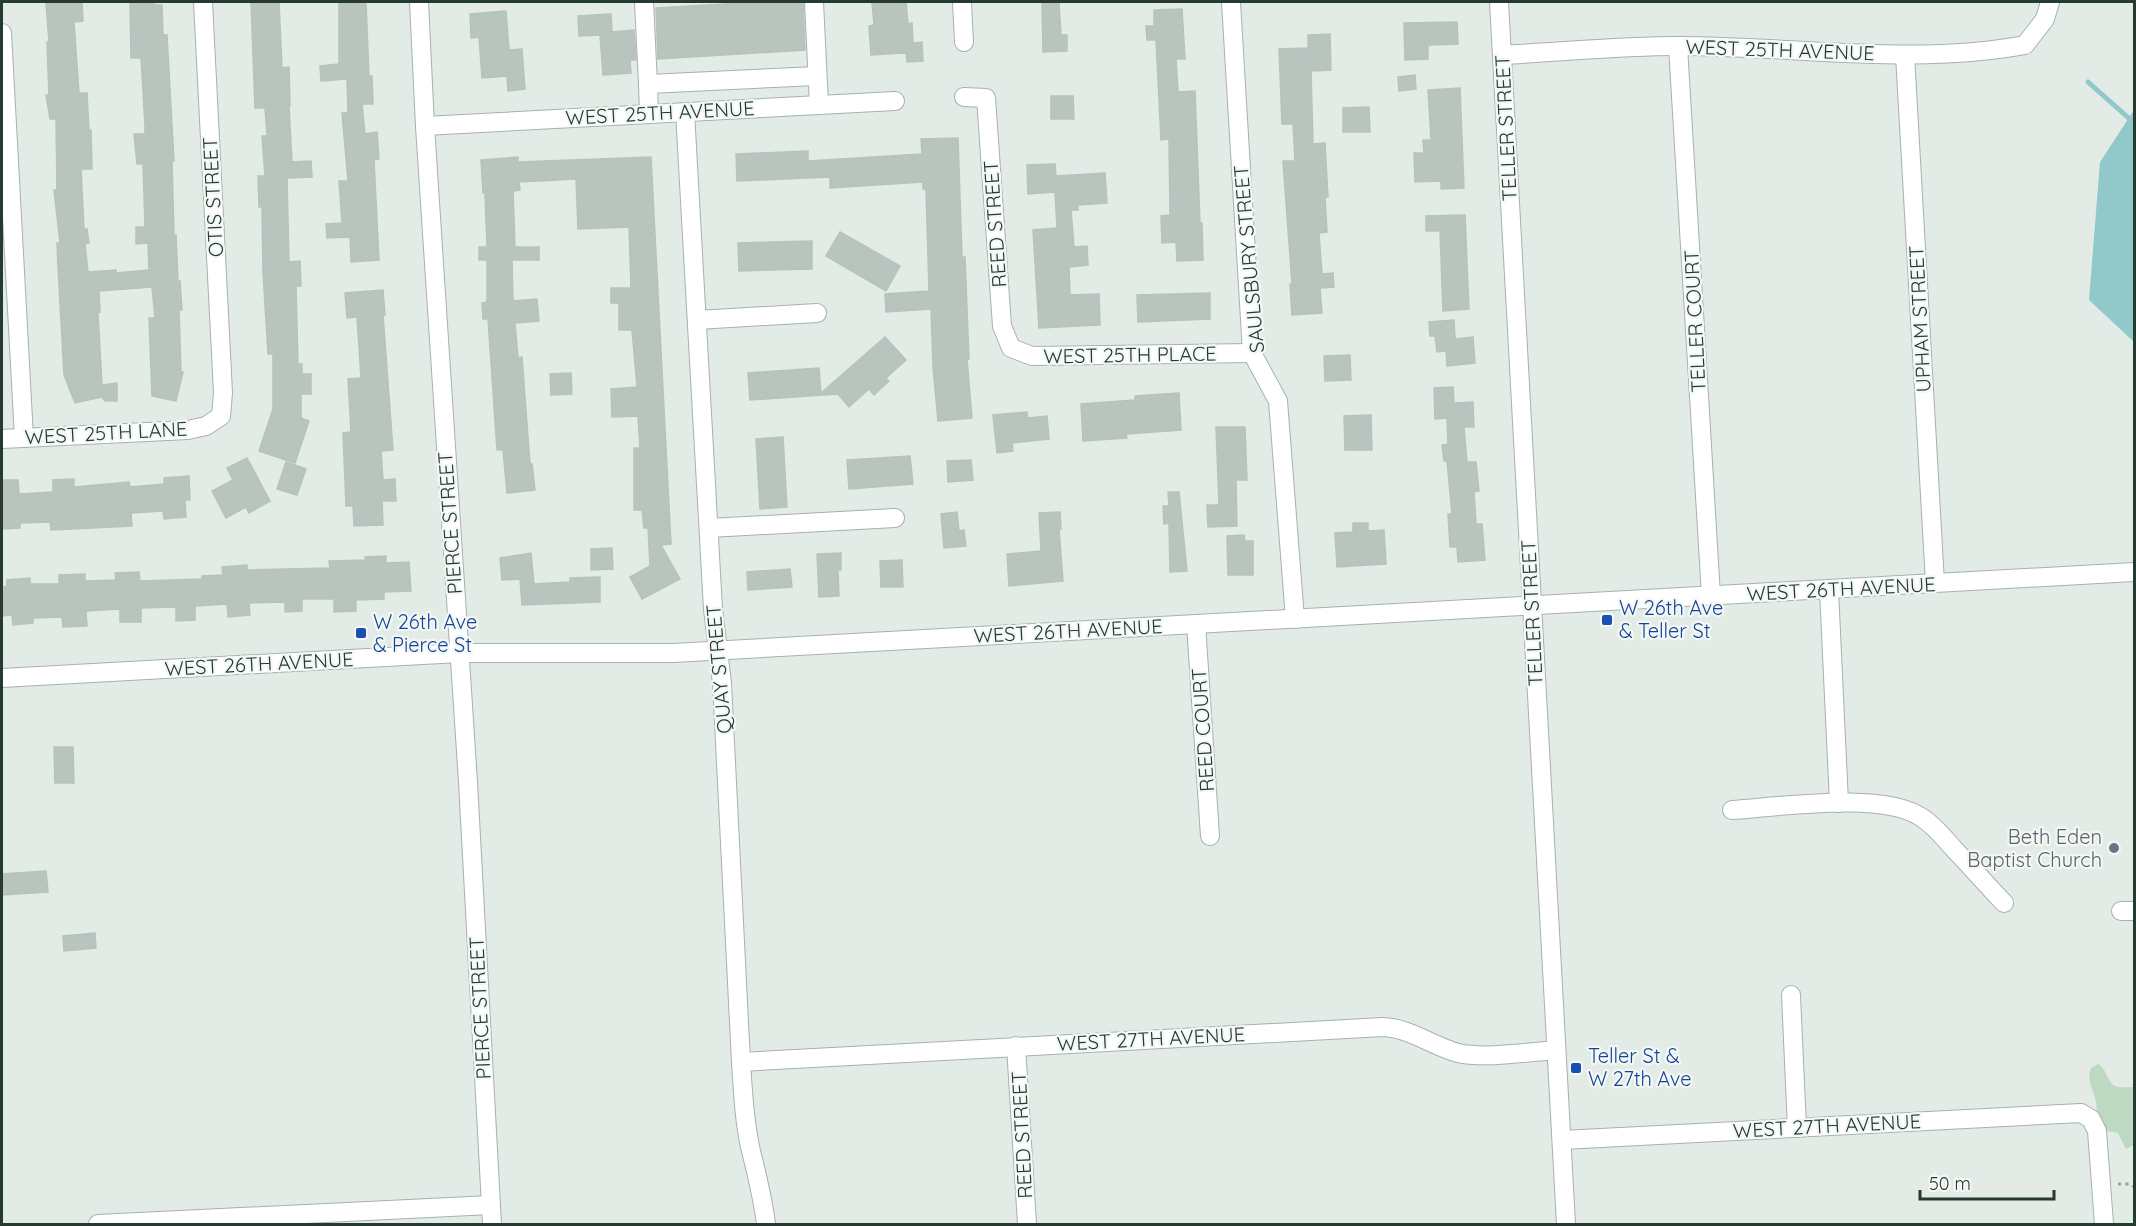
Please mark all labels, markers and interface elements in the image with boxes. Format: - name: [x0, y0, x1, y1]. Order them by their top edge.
- street label: WEST 25TH AVENUE: [1685, 34, 1875, 65]
- street label: TELLER STREET: [1489, 54, 1522, 202]
- street label: WEST 25TH AVENUE: [565, 95, 755, 130]
- street label: OTIS STREET: [197, 136, 228, 258]
- street label: REED STREET: [978, 160, 1011, 288]
- street label: SAULSBURY STREET: [1228, 164, 1269, 354]
- street label: UPHAM STREET: [1903, 245, 1936, 393]
- street label: TELLER COURT: [1678, 249, 1711, 393]
- street label: WEST 25TH PLACE: [1043, 340, 1217, 369]
- street label: WEST 25TH LANE: [24, 416, 188, 449]
- street label: PIERCE STREET: [432, 451, 467, 595]
- street label: TELLER STREET: [1515, 539, 1548, 687]
- street label: WEST 26TH AVENUE: [1746, 571, 1936, 606]
- place label: W 26th Ave & Teller St: [1619, 595, 1723, 643]
- street label: QUAY STREET: [700, 603, 737, 735]
- place label: W 26th Ave & Pierce St: [373, 609, 477, 657]
- street label: WEST 26TH AVENUE: [973, 613, 1163, 648]
- marker: W 26th Ave & Teller St: [1600, 613, 1614, 627]
- marker: W 26th Ave & Pierce St: [354, 626, 368, 640]
- street label: WEST 26TH AVENUE: [164, 646, 354, 681]
- street label: REED COURT: [1186, 667, 1219, 793]
- place label: Beth Eden Baptist Church: [1967, 824, 2102, 872]
- marker: Beth Eden Baptist Church: [2107, 841, 2121, 855]
- street label: PIERCE STREET: [463, 936, 496, 1080]
- street label: WEST 27TH AVENUE: [1056, 1021, 1246, 1056]
- place label: Teller St & W 27th Ave: [1588, 1043, 1692, 1091]
- marker: Teller St & W 27th Ave: [1569, 1061, 1583, 1075]
- street label: REED STREET: [1006, 1071, 1037, 1199]
- street label: WEST 27TH AVENUE: [1732, 1108, 1922, 1143]
- scale bar: [1920, 1163, 2054, 1201]
- text: 50 m: [1929, 1172, 1971, 1195]

